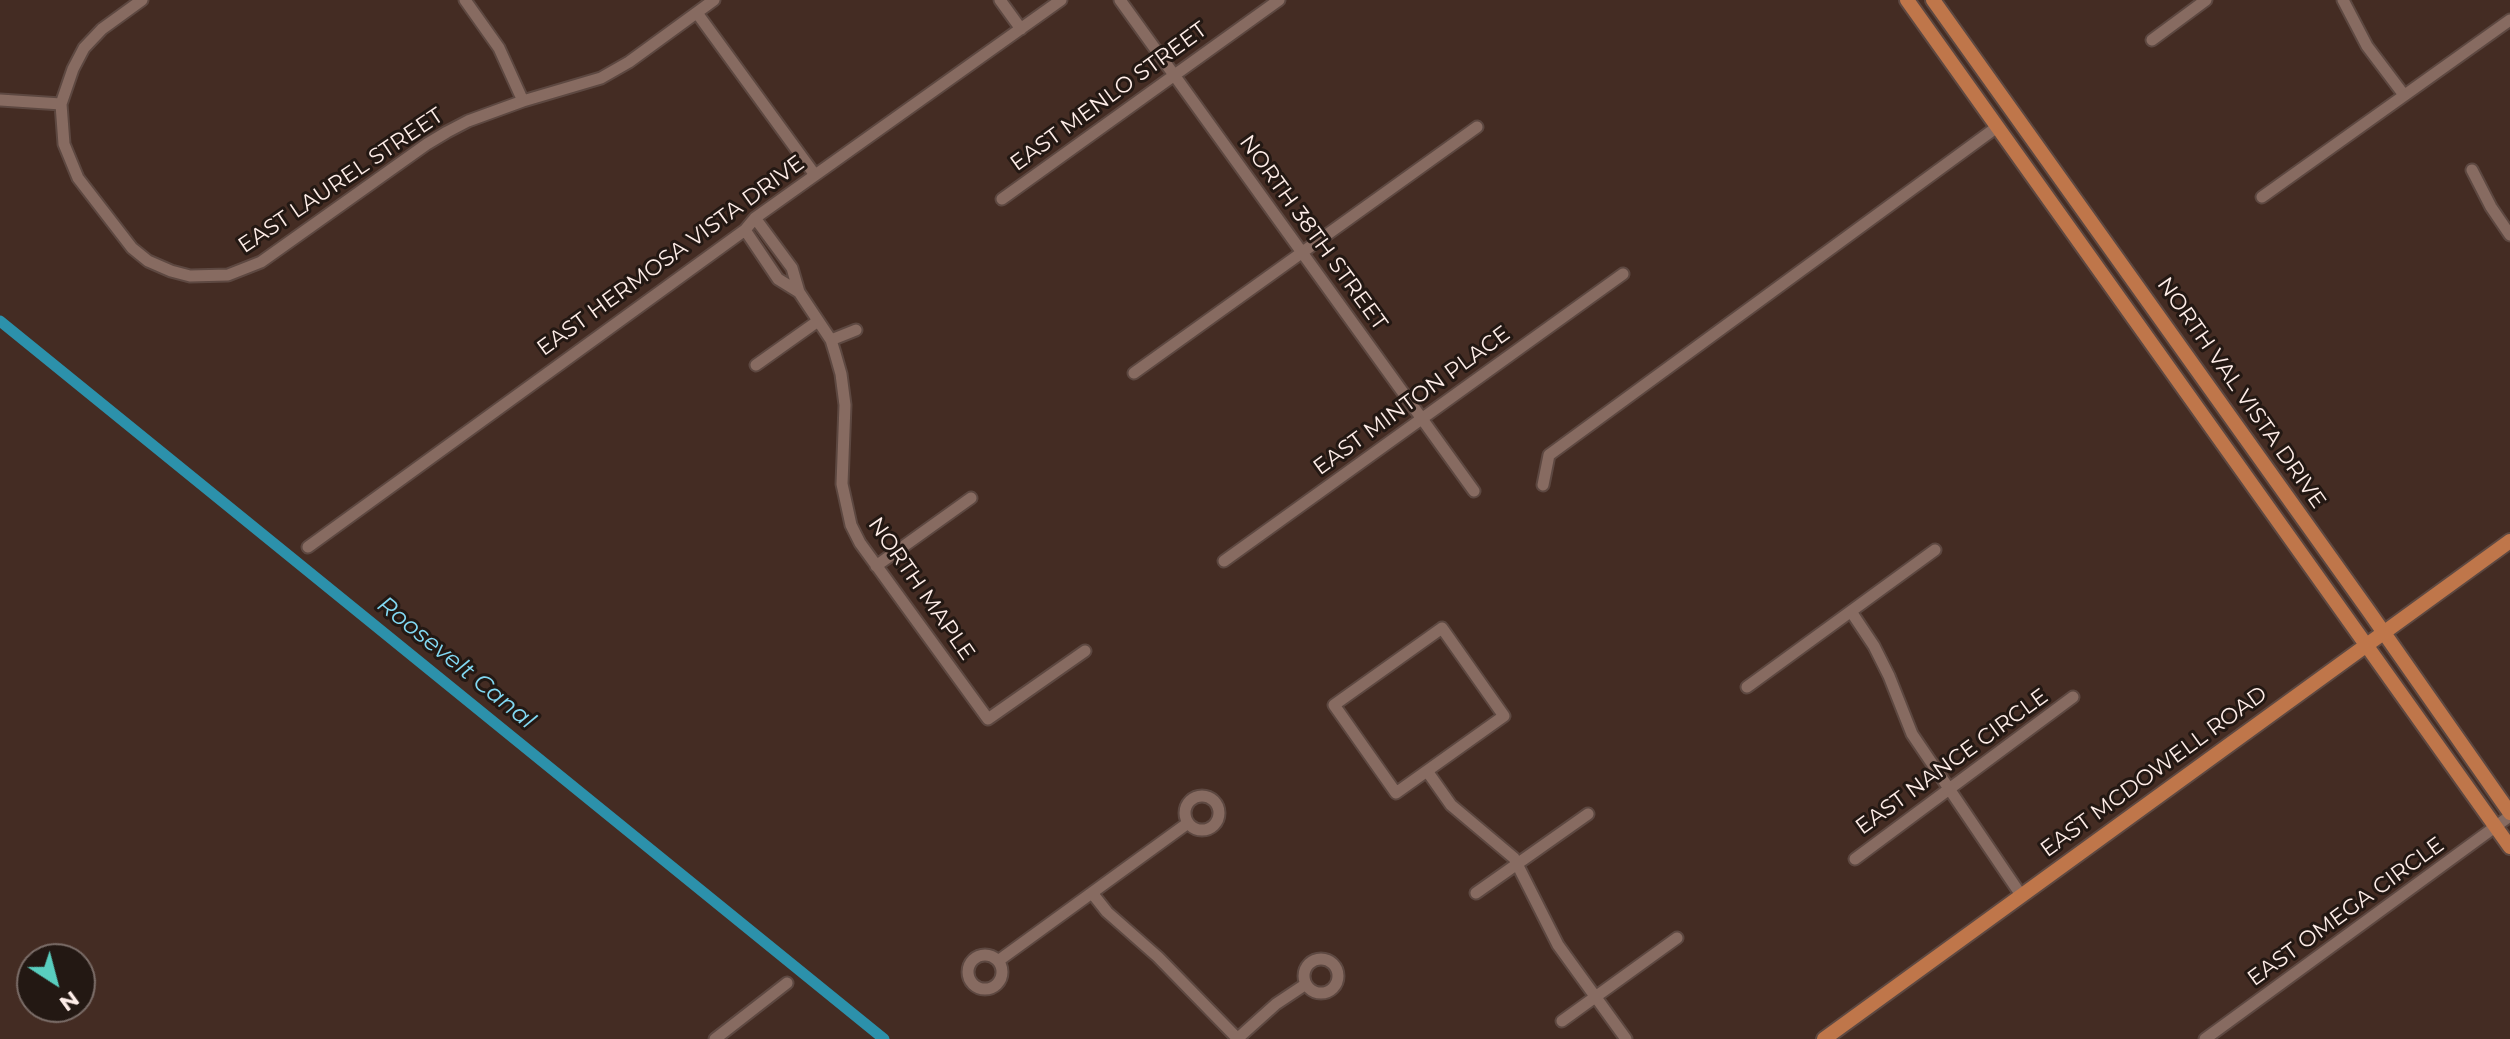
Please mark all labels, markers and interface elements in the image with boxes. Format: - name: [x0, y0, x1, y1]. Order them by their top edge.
- street label: EAST MENLO STREET: [1006, 17, 1212, 177]
- street label: EAST LAUREL STREET: [234, 103, 448, 259]
- street label: NORTH 38TH STREET: [1233, 130, 1393, 336]
- street label: EAST HERMOSA VISTA DRIVE: [532, 150, 810, 362]
- street label: NORTH VAL VISTA DRIVE: [2151, 272, 2331, 514]
- street label: EAST MINTON PLACE: [1309, 321, 1515, 481]
- street label: NORTH MAPLE: [862, 512, 980, 666]
- water label: Roosevelt Canal: [371, 590, 541, 736]
- street label: EAST MCDOWELL ROAD: [2036, 681, 2272, 863]
- street label: EAST NANCE CIRCLE: [1851, 683, 2053, 841]
- street label: EAST OMEGA CIRCLE: [2243, 832, 2449, 992]
- north arrow: [16, 943, 96, 1023]
- text: N: [54, 985, 84, 1017]

